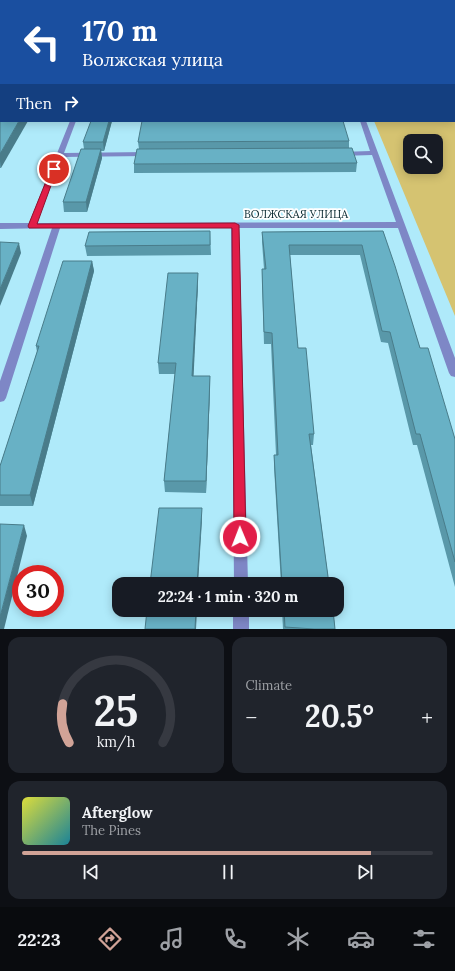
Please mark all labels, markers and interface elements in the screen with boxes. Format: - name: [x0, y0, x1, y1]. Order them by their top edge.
- text: 170 m: [82, 13, 157, 49]
- icon: left: [16, 16, 68, 68]
- text: Волжская улица: [82, 48, 223, 71]
- icon: right: [60, 92, 82, 114]
- text: Then: [16, 94, 52, 113]
- map controls: [403, 134, 443, 174]
- button: search: [403, 134, 443, 174]
- pin: [37, 152, 71, 186]
- icon: arrive: [43, 158, 65, 180]
- street label: ВОЛЖСКАЯ УЛИЦА: [244, 207, 349, 221]
- position arrow: [219, 516, 261, 558]
- speed limit sign: 30: [12, 565, 64, 617]
- text: 22:24 · 1 min · 320 m: [158, 587, 298, 606]
- text: Climate: [246, 677, 292, 694]
- text: 25: [93, 684, 138, 737]
- text: 20.5°: [305, 697, 374, 735]
- text: −: [246, 703, 257, 731]
- text: +: [421, 703, 433, 731]
- text: km/h: [96, 733, 135, 752]
- text: Afterglow: [82, 803, 152, 822]
- text: The Pines: [82, 822, 141, 839]
- icon: previous: [80, 861, 102, 883]
- icon: pause: [217, 861, 239, 883]
- icon: next: [354, 861, 376, 883]
- icon: directions: [96, 925, 124, 953]
- icon: music: [158, 925, 186, 953]
- icon: phone: [221, 925, 249, 953]
- icon: climate: [284, 925, 312, 953]
- icon: car: [347, 925, 375, 953]
- icon: filters: [410, 925, 438, 953]
- text: 22:23: [17, 928, 61, 951]

